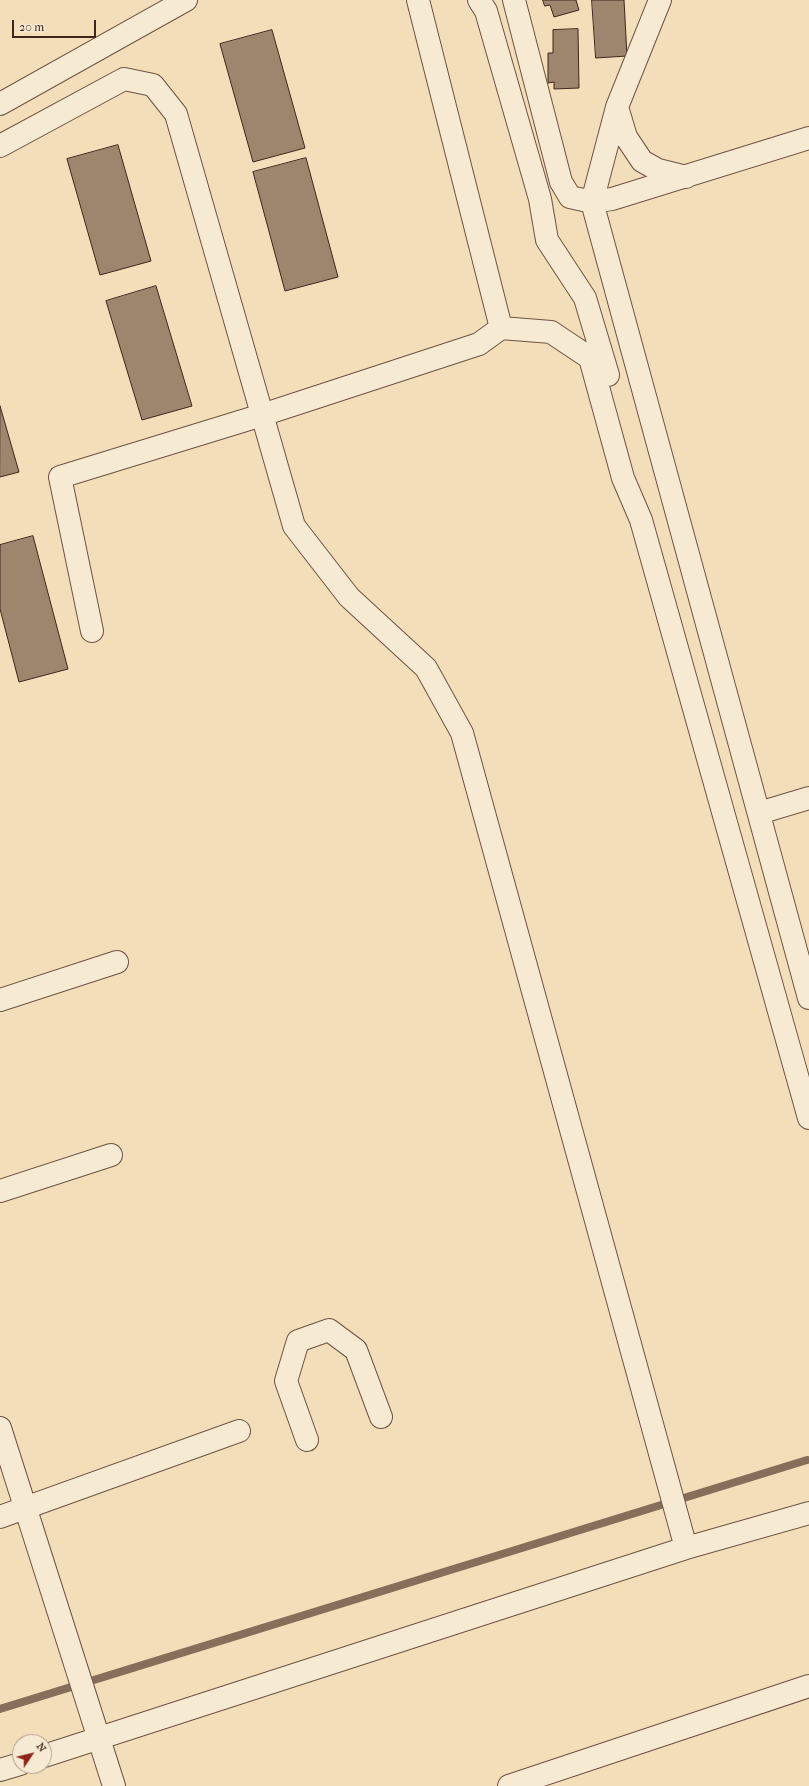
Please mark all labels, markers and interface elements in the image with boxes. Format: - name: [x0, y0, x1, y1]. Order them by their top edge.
- scale bar: [14, 12, 98, 38]
- text: 20 m: [19, 20, 44, 34]
- north arrow: [12, 1734, 52, 1774]
- text: N: [34, 1740, 49, 1755]

